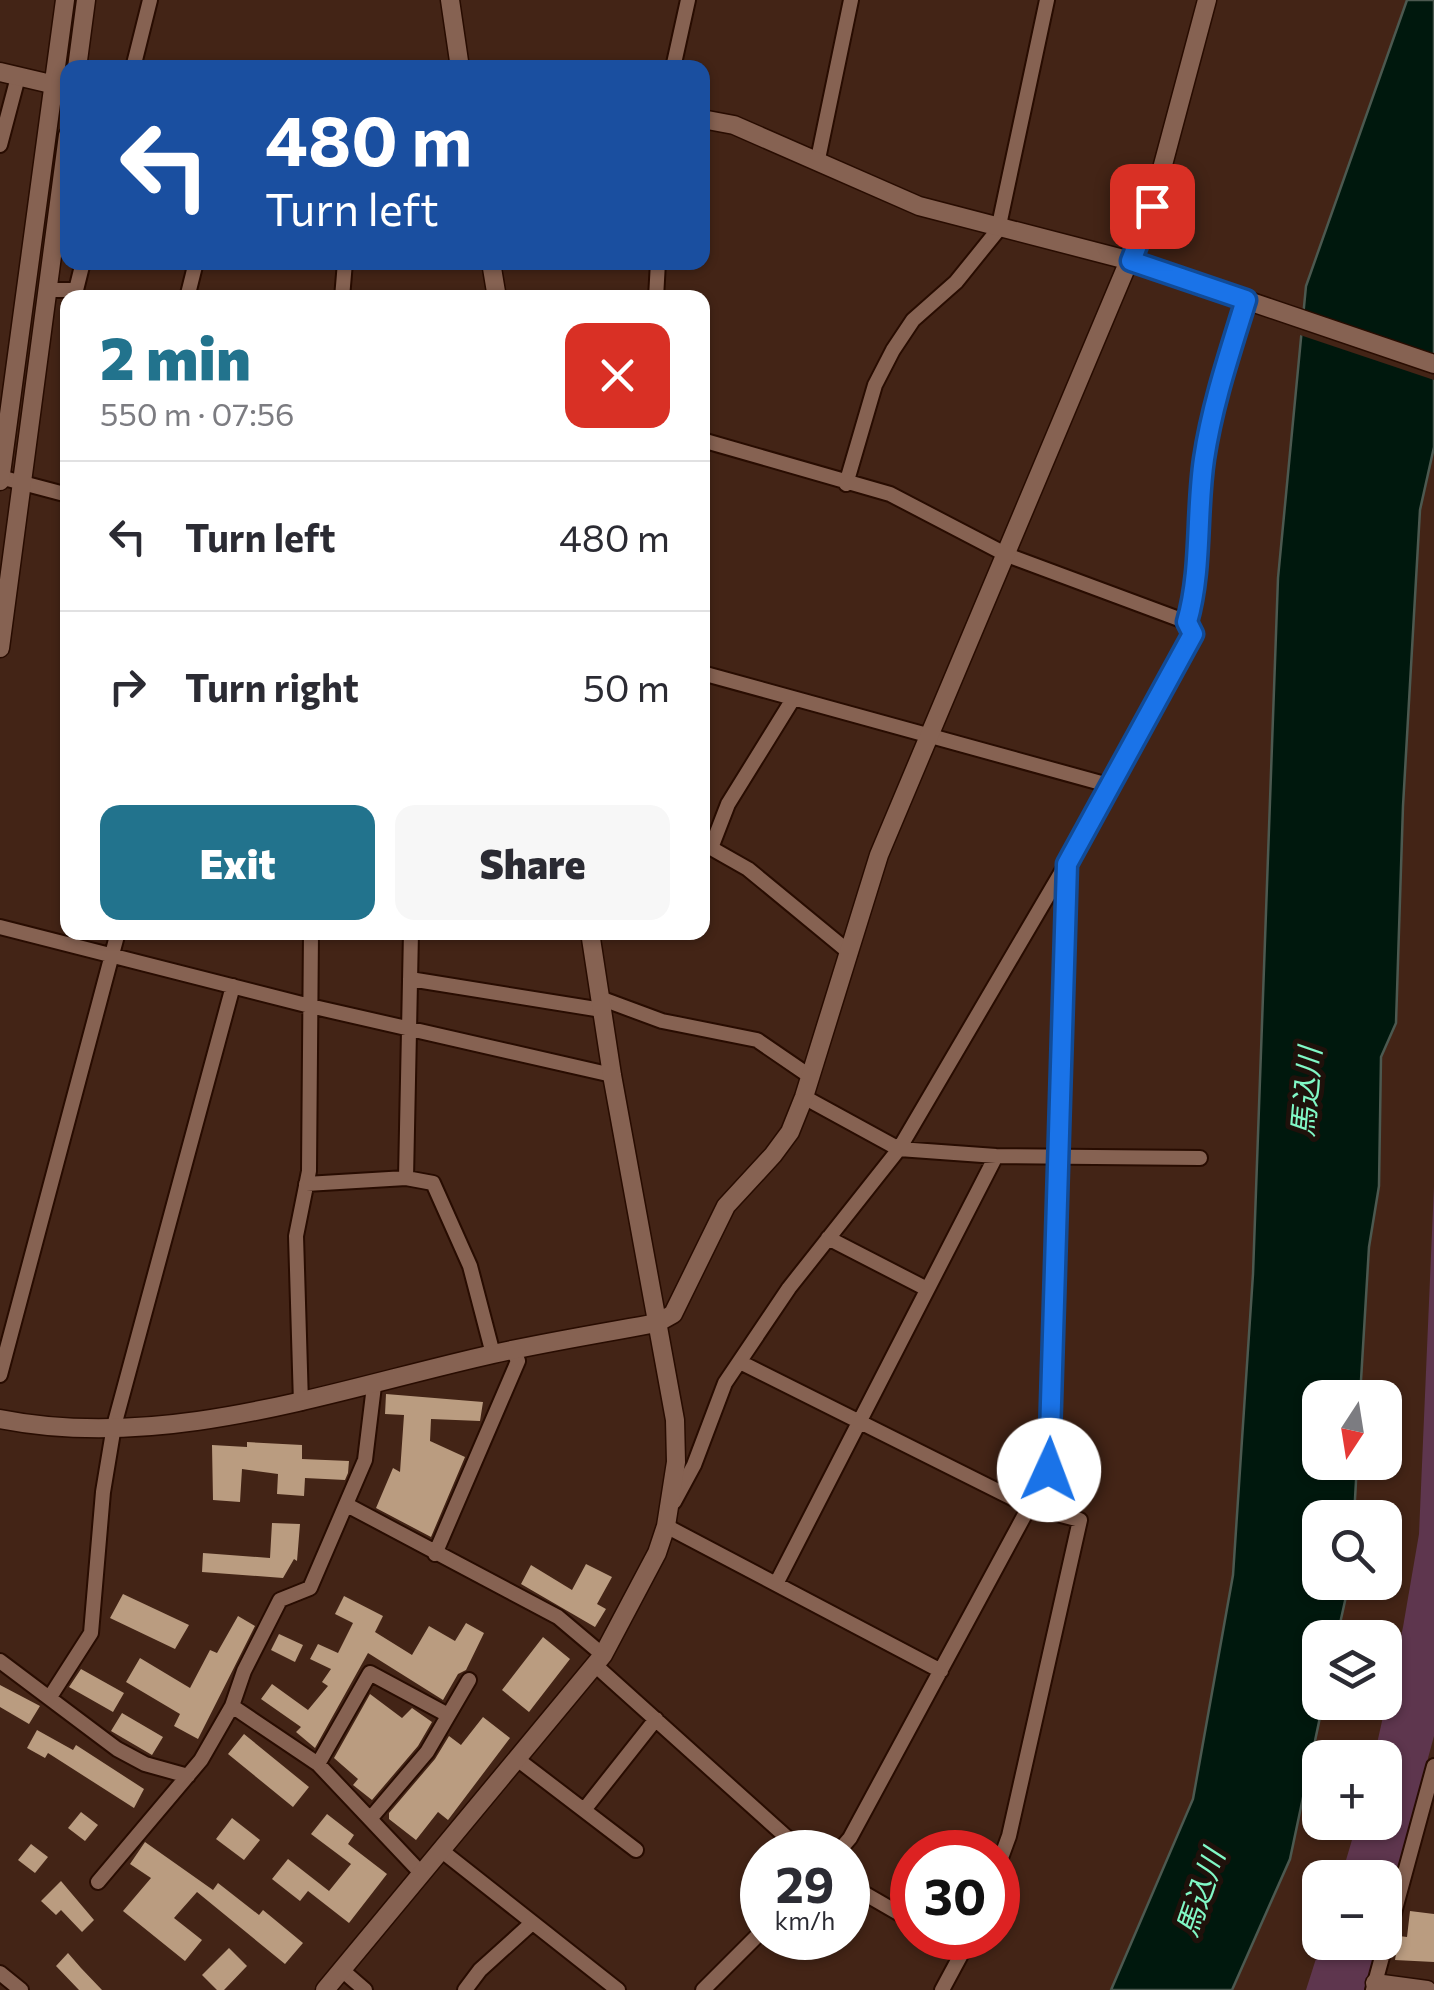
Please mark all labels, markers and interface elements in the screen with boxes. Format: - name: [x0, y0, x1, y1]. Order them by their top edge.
- text: 480 m: [265, 95, 472, 180]
- icon: left: [100, 100, 230, 230]
- pin: [1110, 164, 1195, 249]
- icon: arrive: [1125, 179, 1180, 234]
- text: Turn left: [265, 180, 439, 235]
- text: 2 min: [100, 319, 251, 392]
- button: close: [565, 323, 670, 428]
- text: 550 m · 07:56: [100, 393, 295, 433]
- icon: left: [100, 509, 155, 564]
- text: Turn left: [185, 513, 336, 560]
- text: 480 m: [559, 513, 670, 560]
- icon: right: [100, 659, 155, 714]
- text: Turn right: [185, 663, 359, 710]
- text: 50 m: [583, 663, 670, 710]
- button: Exit: [100, 805, 375, 920]
- button: Share: [395, 805, 670, 920]
- water label: 馬込川: [1282, 1042, 1327, 1138]
- north arrow: [1302, 1380, 1402, 1480]
- map controls: [1302, 1380, 1402, 1960]
- position arrow: [997, 1418, 1101, 1522]
- button: search: [1302, 1500, 1402, 1600]
- button: layers: [1302, 1620, 1402, 1720]
- button: +: [1302, 1740, 1402, 1840]
- speed limit sign: 30: [890, 1830, 1020, 1960]
- water label: 馬込川: [1166, 1841, 1232, 1941]
- text: 29: [775, 1852, 834, 1913]
- button: −: [1302, 1860, 1402, 1960]
- text: km/h: [775, 1905, 835, 1935]

